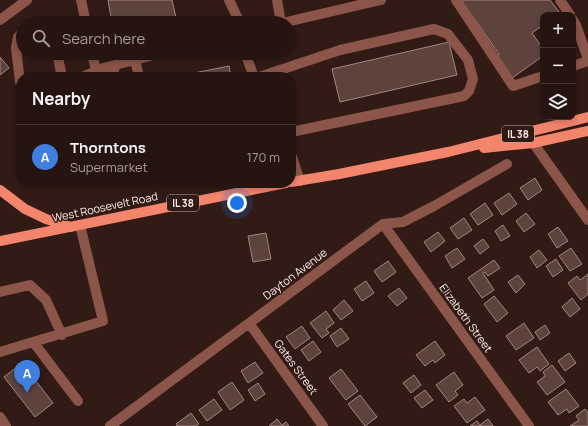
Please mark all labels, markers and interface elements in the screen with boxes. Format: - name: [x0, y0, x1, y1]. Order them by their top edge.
- map controls: [540, 12, 576, 120]
- button: +: [540, 12, 576, 48]
- search box: [16, 16, 296, 60]
- icon: search: [30, 27, 52, 49]
- text: Search here: [62, 28, 145, 49]
- button: −: [540, 48, 576, 84]
- button: layers: [540, 84, 576, 120]
- text: Nearby: [32, 87, 90, 110]
- road number: IL 38: [502, 126, 534, 142]
- text: Thorntons: [70, 137, 146, 158]
- text: A: [41, 148, 49, 166]
- text: 170 m: [247, 148, 280, 166]
- text: Supermarket: [70, 158, 148, 176]
- street label: West Roosevelt Road: [51, 188, 159, 225]
- your location: [227, 193, 247, 213]
- road number: IL 38: [167, 195, 199, 211]
- street label: Dayton Avenue: [260, 244, 330, 303]
- street label: Elizabeth Street: [436, 280, 496, 355]
- street label: Gates Street: [271, 336, 322, 397]
- pin: A: [14, 360, 40, 393]

